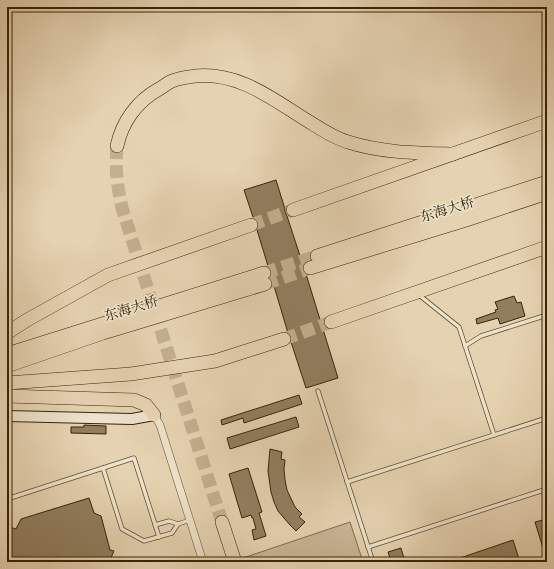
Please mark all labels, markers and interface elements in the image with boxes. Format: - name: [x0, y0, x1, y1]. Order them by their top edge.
- street label: 东海大桥: [418, 193, 477, 228]
- street label: 东海大桥: [102, 292, 161, 327]

